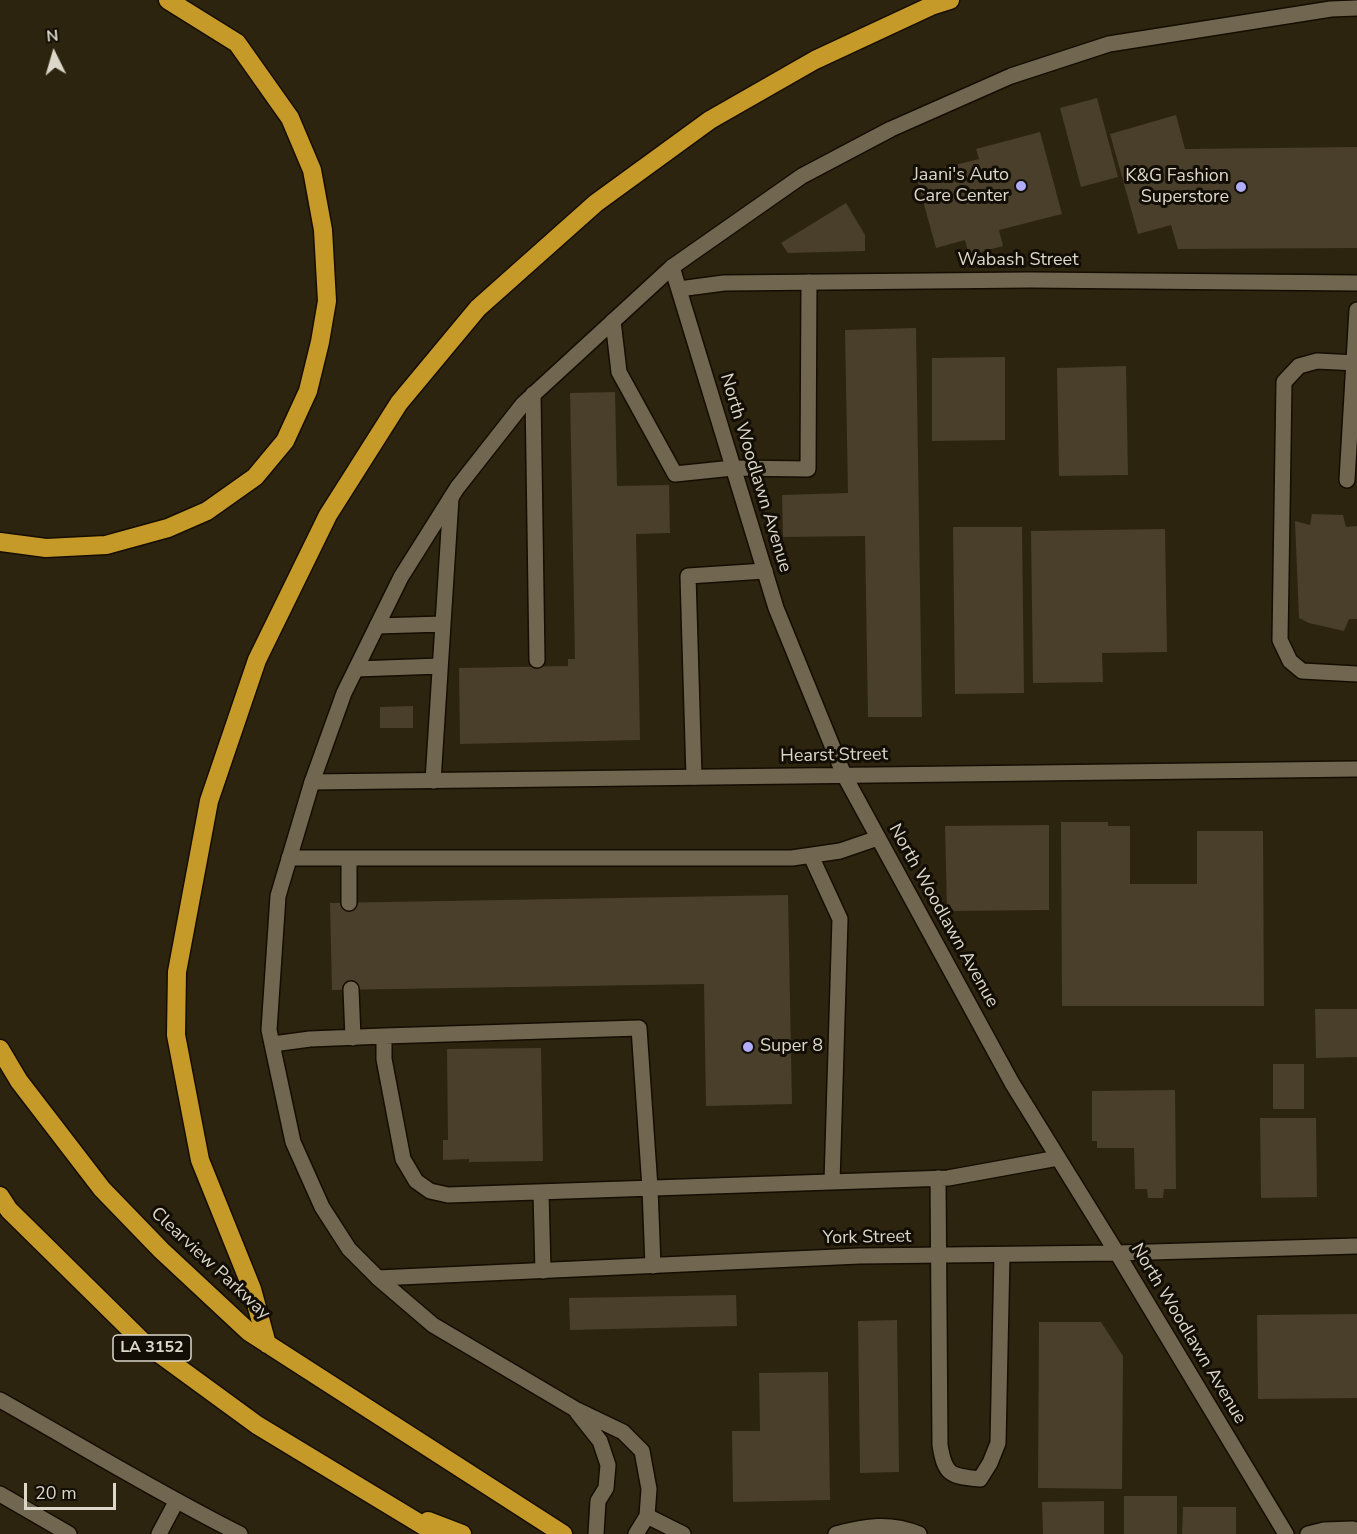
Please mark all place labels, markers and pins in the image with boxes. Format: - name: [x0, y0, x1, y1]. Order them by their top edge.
- place label: Jaani's Auto Care Center: [913, 165, 1009, 207]
- place label: K&G Fashion Superstore: [1125, 166, 1229, 208]
- marker: Jaani's Auto Care Center: [1014, 179, 1028, 193]
- marker: K&G Fashion Superstore: [1234, 180, 1248, 194]
- place label: Super 8: [760, 1036, 823, 1058]
- marker: Super 8: [741, 1040, 755, 1054]

